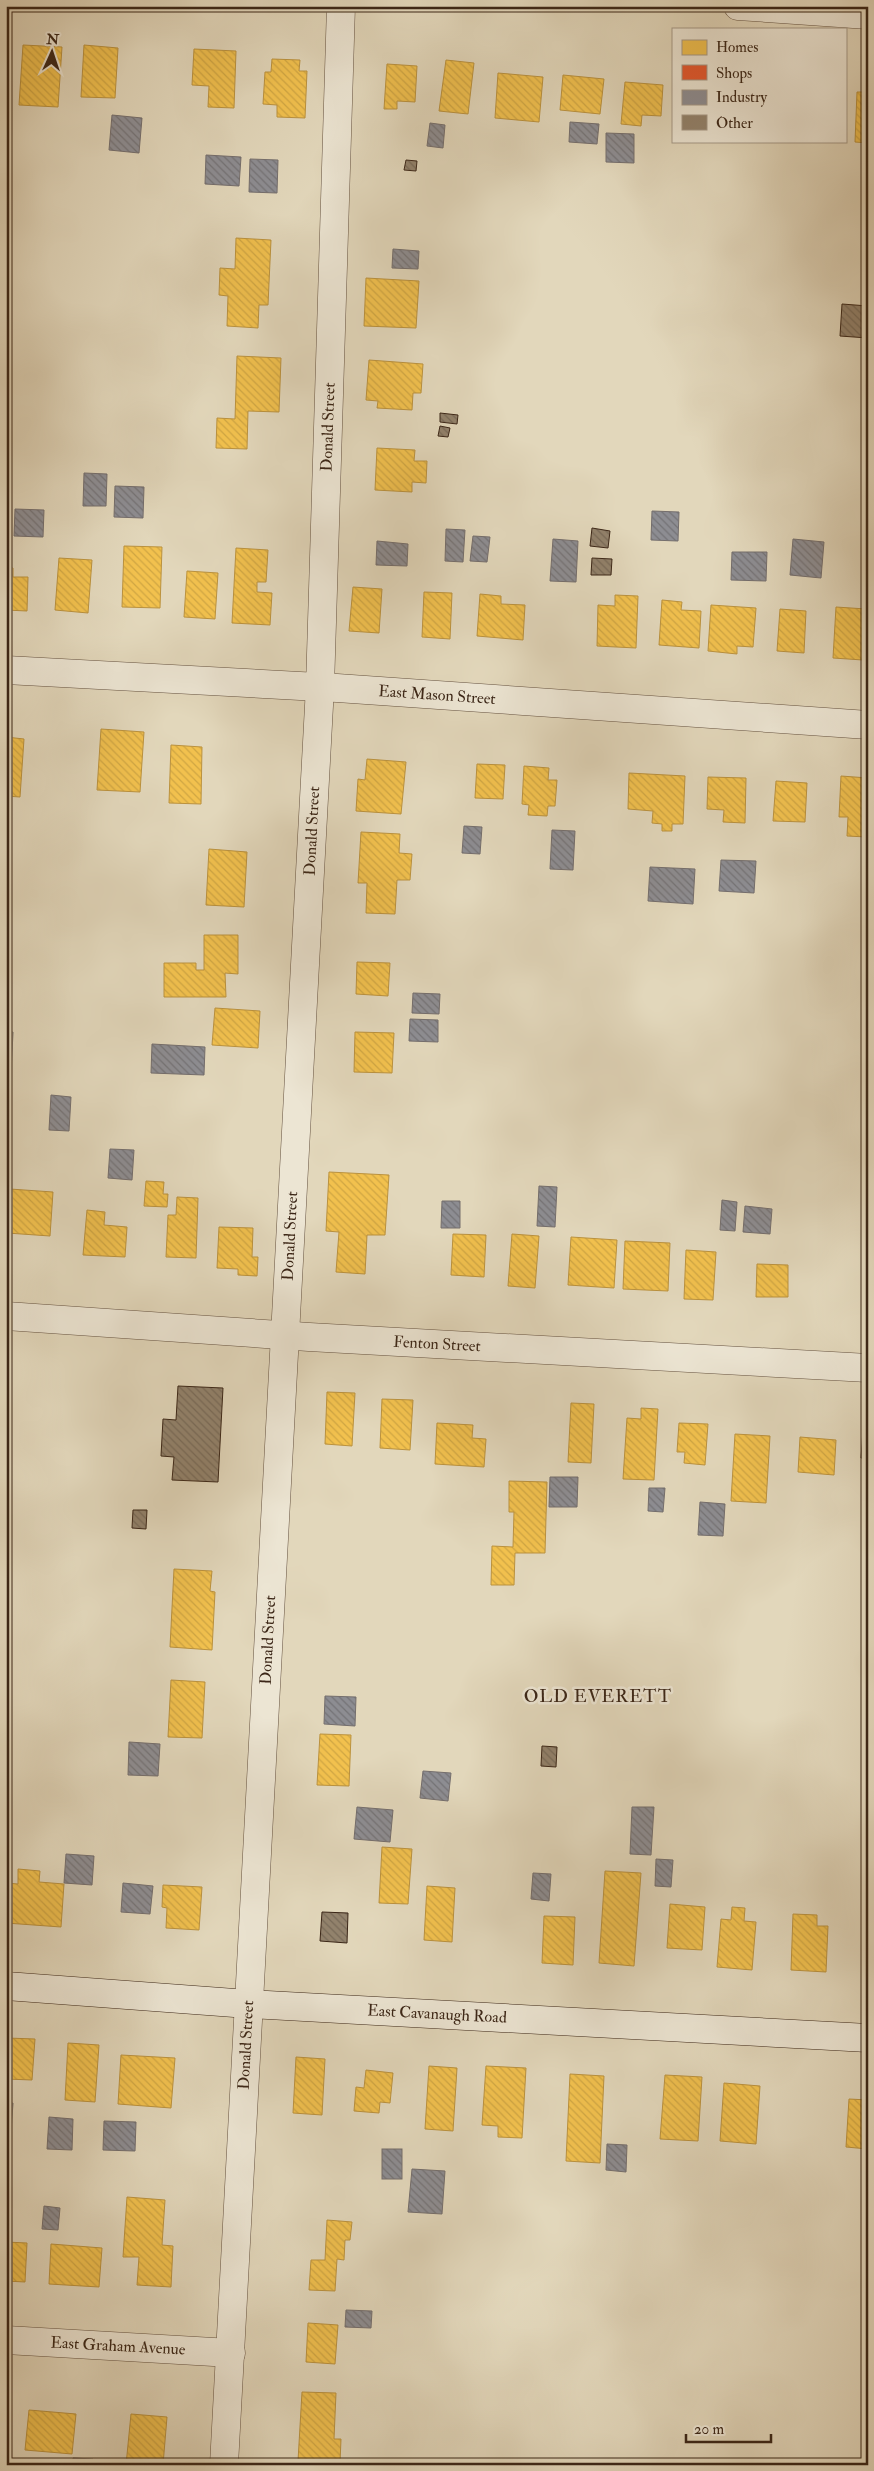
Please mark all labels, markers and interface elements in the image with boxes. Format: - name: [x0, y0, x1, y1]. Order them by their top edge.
- north arrow: [28, 28, 78, 78]
- legend: [672, 28, 846, 142]
- text: N: [45, 31, 60, 48]
- text: Homes: [716, 38, 758, 57]
- text: Shops: [716, 64, 752, 84]
- text: Industry: [716, 88, 767, 107]
- text: Other: [716, 114, 753, 133]
- street label: Donald Street: [316, 382, 340, 472]
- street label: East Mason Street: [378, 681, 496, 709]
- street label: Donald Street: [300, 786, 324, 876]
- street label: Donald Street: [278, 1191, 302, 1281]
- street label: Fenton Street: [393, 1332, 481, 1356]
- street label: Donald Street: [256, 1595, 280, 1685]
- district label: OLD EVERETT: [524, 1685, 672, 1708]
- street label: Donald Street: [234, 2000, 258, 2090]
- street label: East Cavanaugh Road: [367, 2000, 507, 2028]
- street label: East Graham Avenue: [50, 2332, 186, 2360]
- scale bar: [686, 2411, 772, 2443]
- text: 20 m: [694, 2420, 724, 2439]

